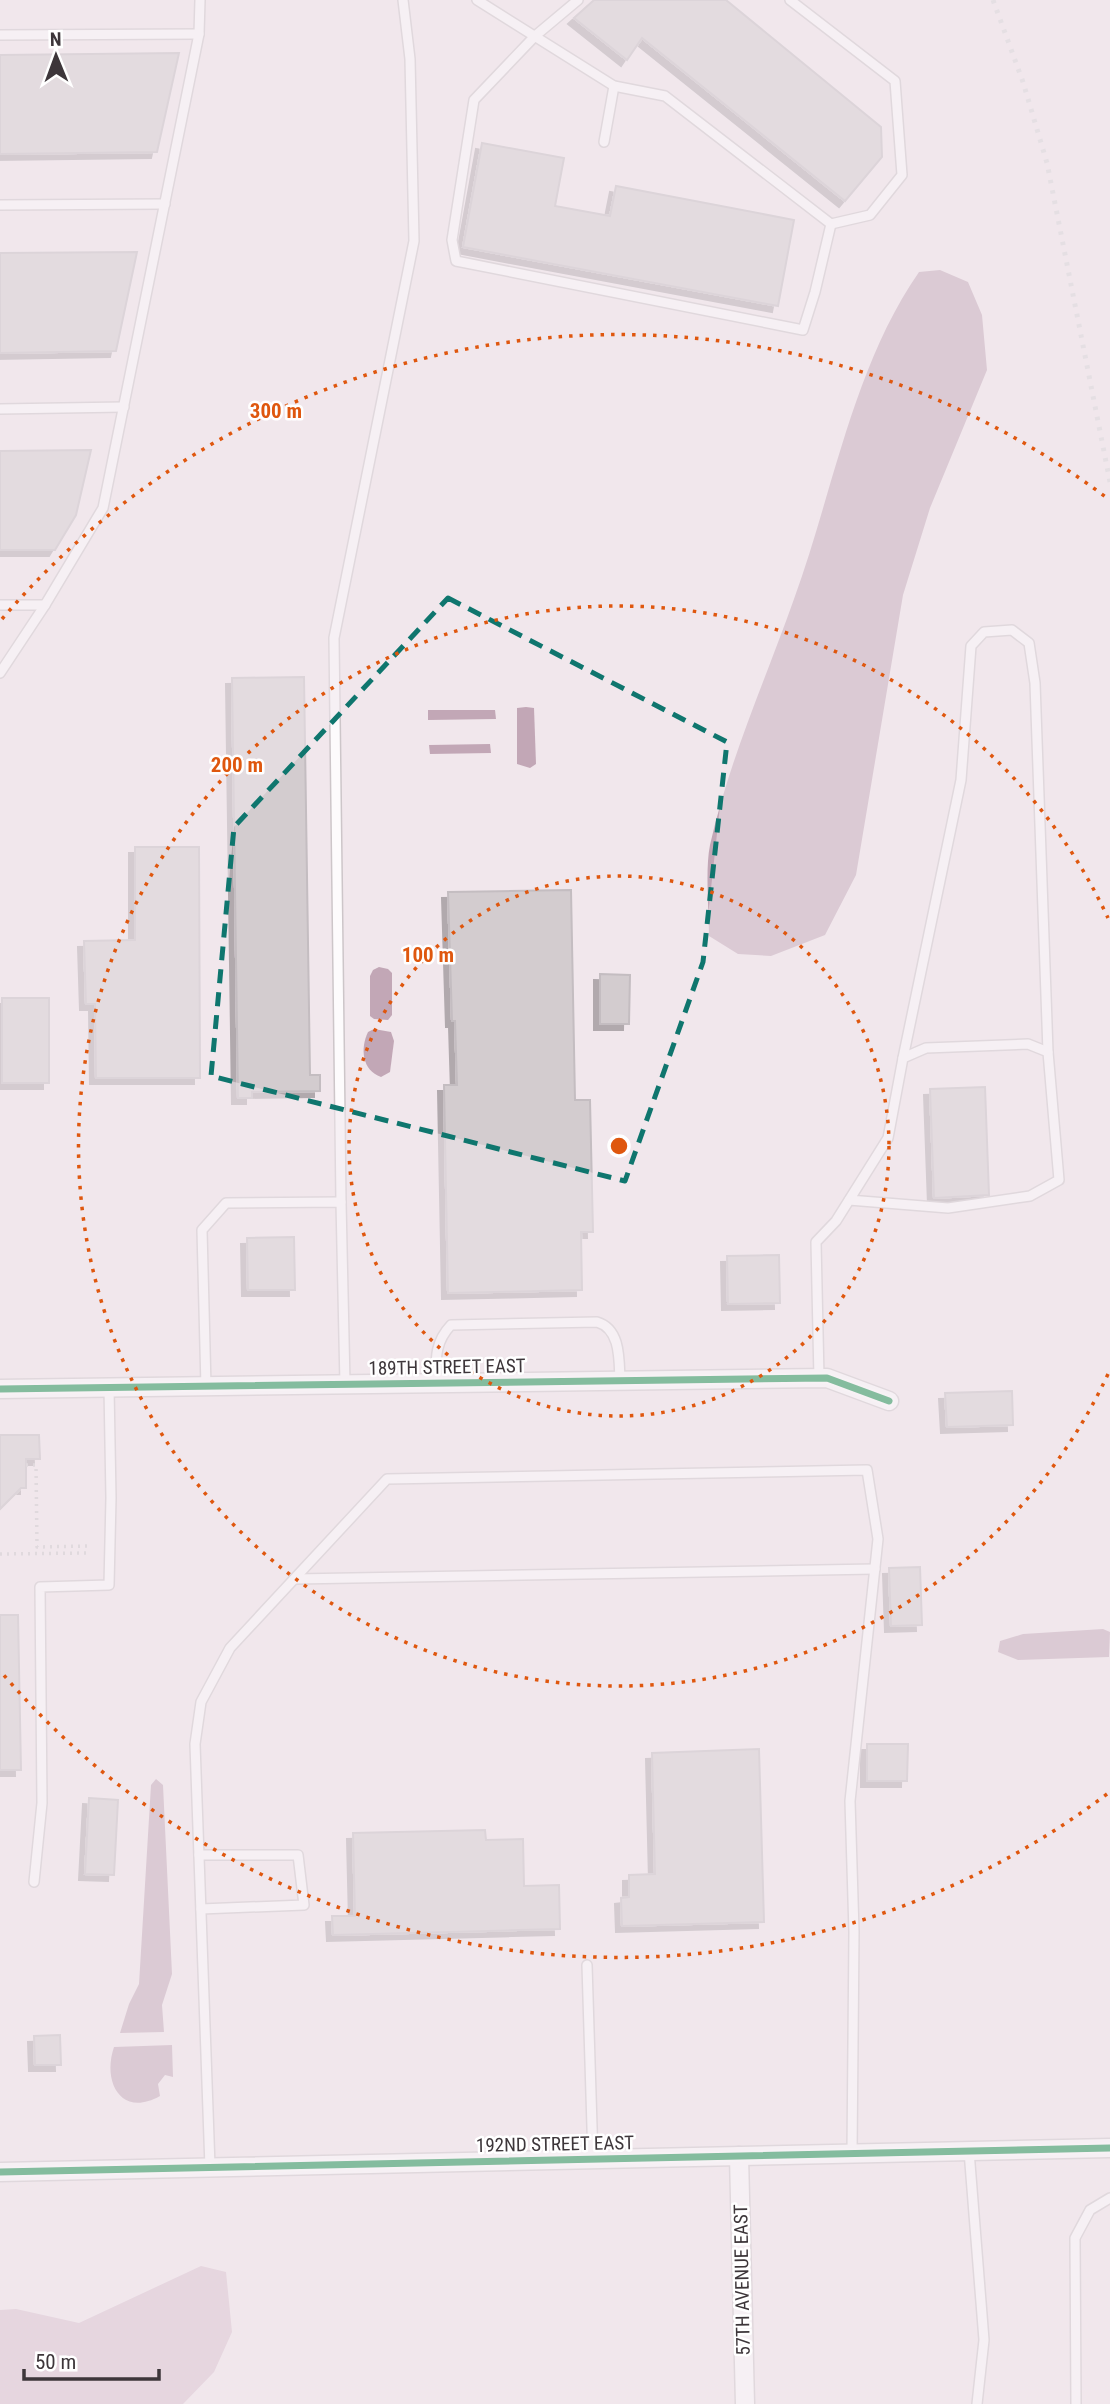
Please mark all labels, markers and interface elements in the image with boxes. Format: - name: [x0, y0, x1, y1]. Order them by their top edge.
- north arrow: [21, 21, 91, 91]
- text: N: [50, 28, 62, 51]
- text: 300 m: [250, 399, 302, 423]
- text: 200 m: [211, 753, 263, 777]
- text: 100 m: [402, 943, 454, 967]
- centre of rings: [607, 1134, 631, 1158]
- street label: 189TH STREET EAST: [368, 1354, 526, 1380]
- street label: 192ND STREET EAST: [476, 2131, 634, 2157]
- street label: 57TH AVENUE EAST: [729, 2204, 755, 2356]
- scale bar: [24, 2338, 159, 2382]
- text: 50 m: [35, 2350, 76, 2374]

